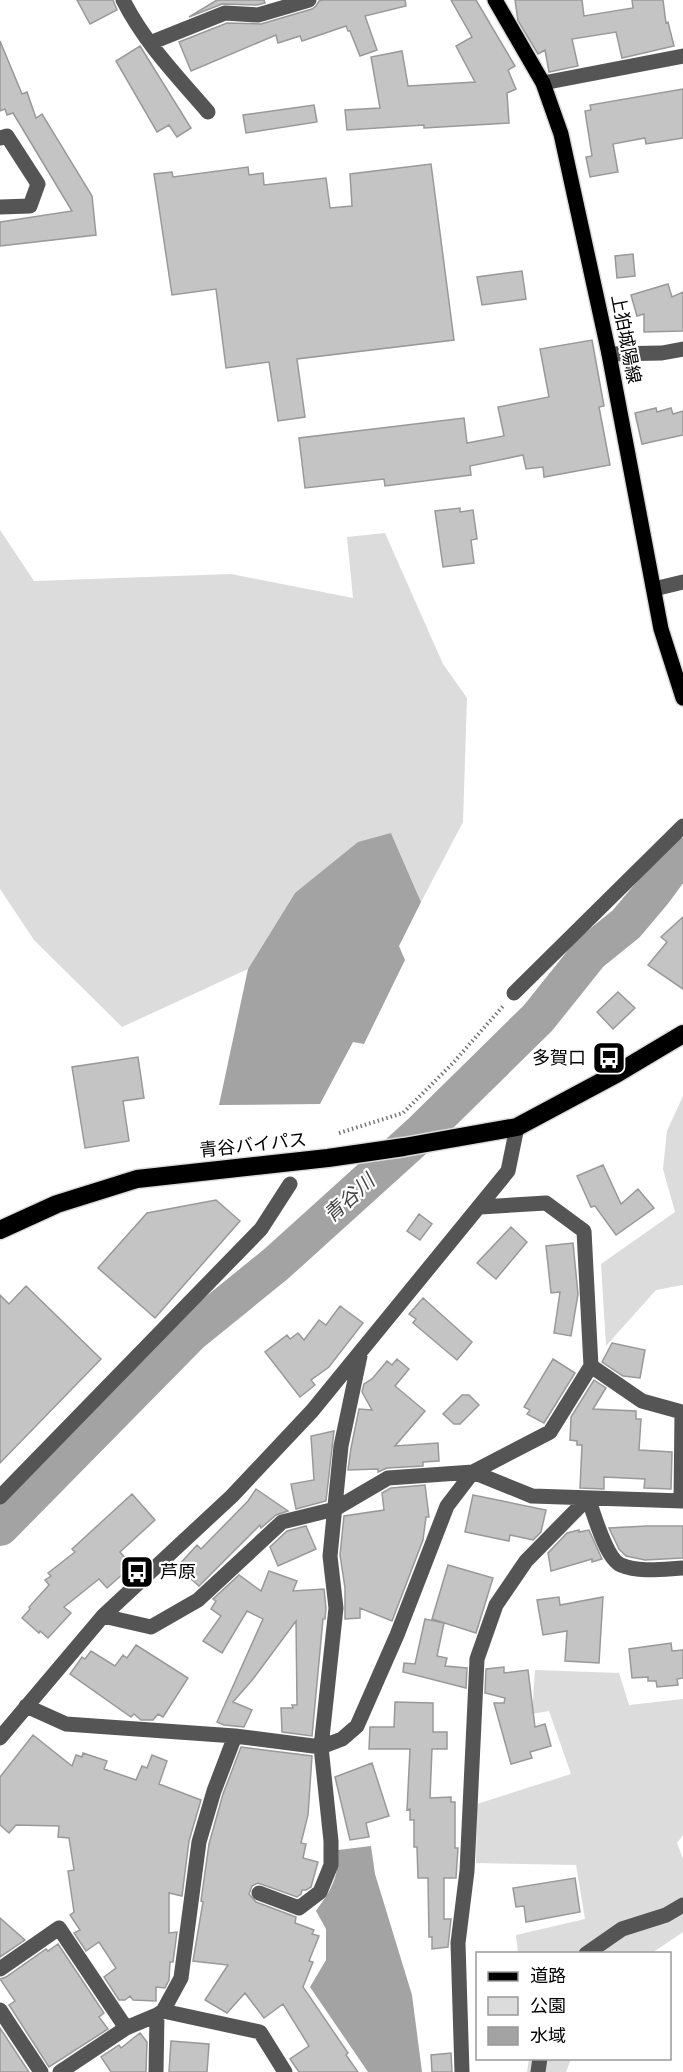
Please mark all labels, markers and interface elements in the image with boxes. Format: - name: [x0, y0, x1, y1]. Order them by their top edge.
- street label: 上狛城陽線: [608, 293, 644, 385]
- bus stop icon: 多賀口: [591, 1040, 627, 1076]
- place label: 多賀口: [532, 1048, 586, 1068]
- street label: 青谷バイパス: [198, 1129, 308, 1161]
- water label: 青谷川: [319, 1168, 380, 1226]
- bus stop icon: 芦原: [119, 1554, 155, 1590]
- place label: 芦原: [160, 1562, 196, 1582]
- legend: [476, 1952, 671, 2060]
- text: 道路: [530, 1966, 566, 1986]
- text: 公園: [530, 1996, 566, 2016]
- text: 水域: [530, 2026, 566, 2046]

